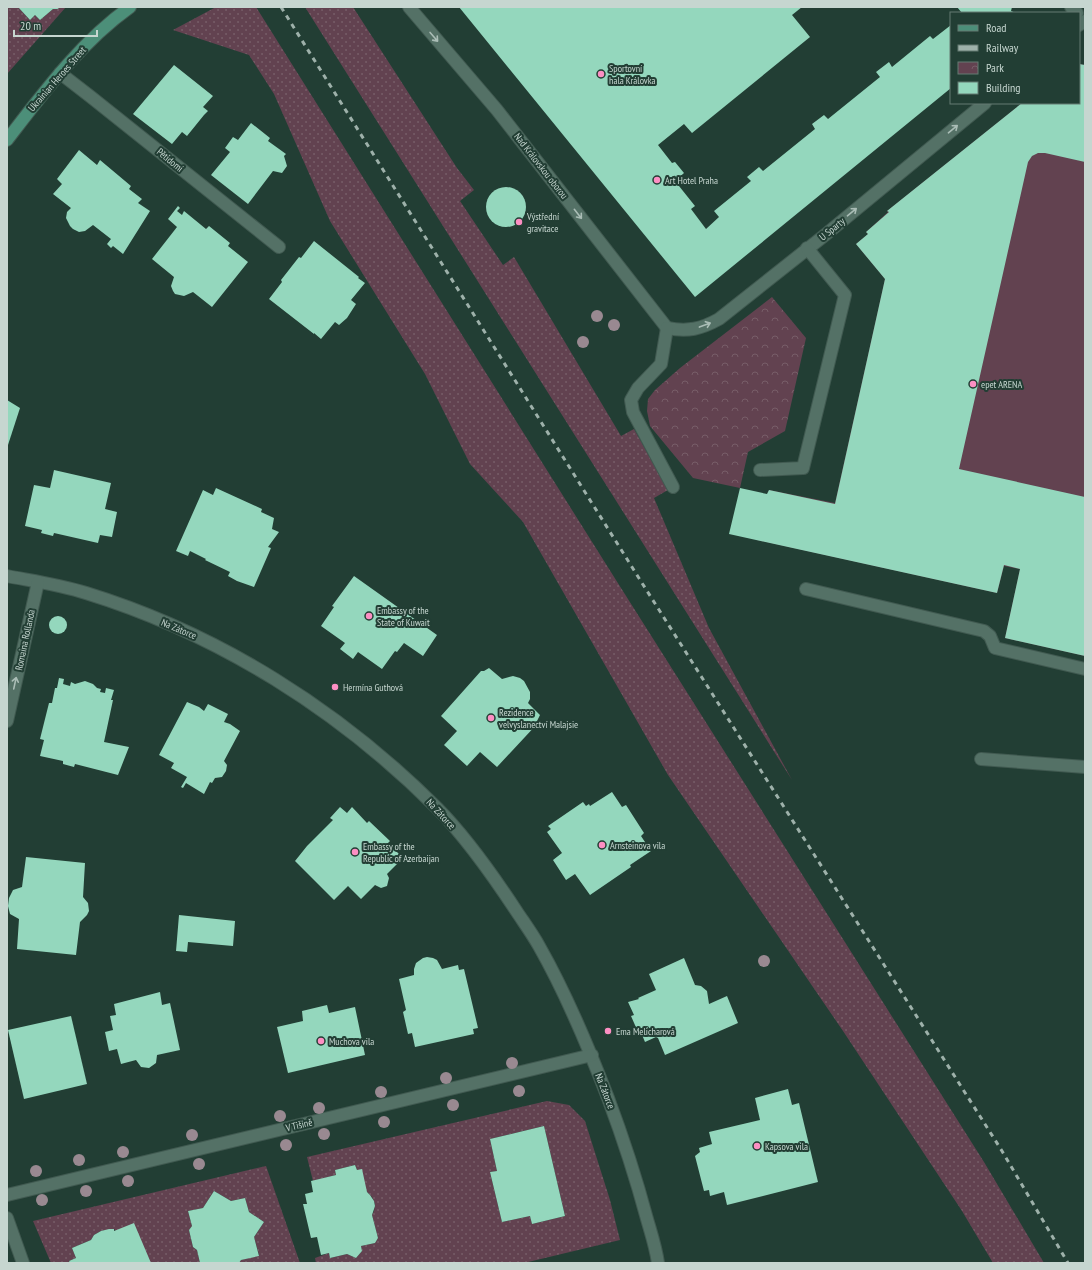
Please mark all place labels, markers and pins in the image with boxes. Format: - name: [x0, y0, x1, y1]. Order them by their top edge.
- place label: Sportovní hala Královka: [609, 62, 656, 87]
- marker: Sportovní hala Královka: [596, 69, 606, 79]
- place label: Art Hotel Praha: [665, 174, 718, 187]
- marker: Art Hotel Praha: [652, 175, 662, 185]
- place label: Výstřední gravitace: [526, 210, 560, 235]
- marker: Výstřední gravitace: [514, 217, 524, 227]
- place label: epet ARENA: [981, 378, 1022, 391]
- marker: epet ARENA: [968, 379, 978, 389]
- place label: Embassy of the State of Kuwait: [377, 604, 430, 629]
- marker: Embassy of the State of Kuwait: [364, 611, 374, 621]
- place label: Hermína Guthová: [343, 681, 403, 694]
- marker: Hermína Guthová: [330, 682, 340, 692]
- place label: Rezidence velvyslanectví Malajsie: [499, 706, 578, 731]
- marker: Rezidence velvyslanectví Malajsie: [486, 713, 496, 723]
- place label: Arnsteinova vila: [610, 839, 665, 852]
- place label: Embassy of the Republic of Azerbaijan: [363, 840, 439, 865]
- marker: Arnsteinova vila: [597, 840, 607, 850]
- marker: Embassy of the Republic of Azerbaijan: [350, 847, 360, 857]
- place label: Ema Melicharová: [616, 1025, 675, 1038]
- marker: Ema Melicharová: [603, 1026, 613, 1036]
- place label: Muchova vila: [329, 1035, 374, 1048]
- marker: Muchova vila: [316, 1036, 326, 1046]
- place label: Kapsova vila: [765, 1140, 808, 1153]
- marker: Kapsova vila: [752, 1141, 762, 1151]

